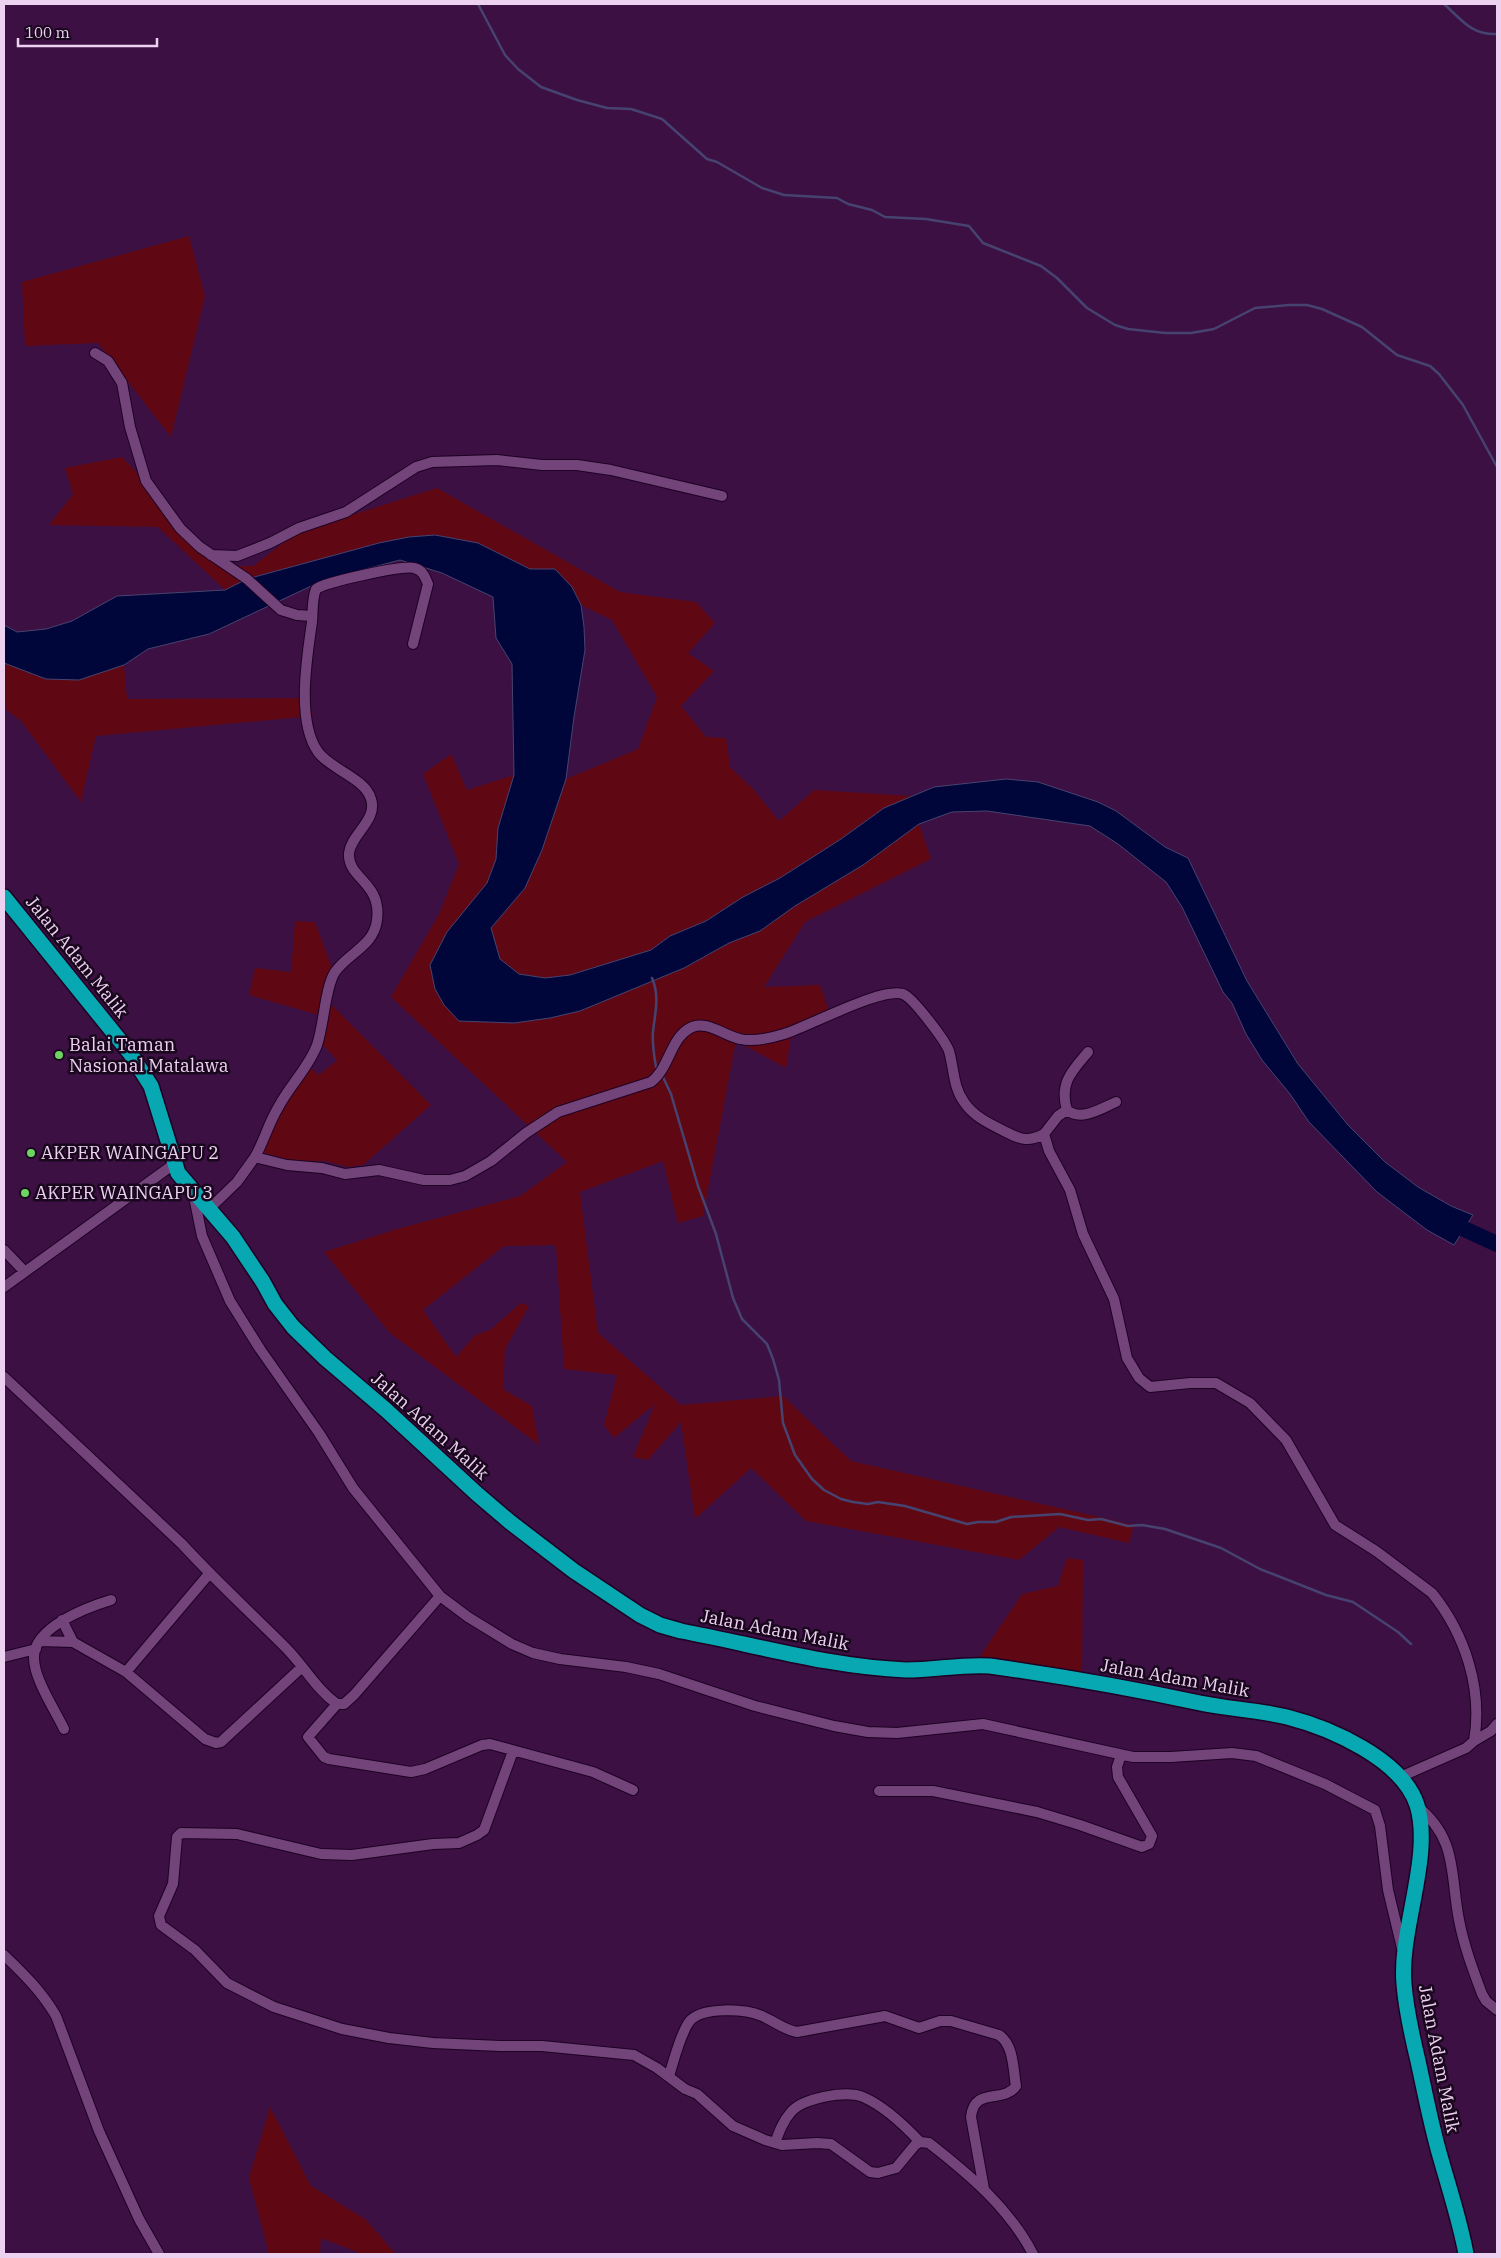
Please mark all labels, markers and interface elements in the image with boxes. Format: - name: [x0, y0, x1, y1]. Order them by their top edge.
- scale bar: [18, 15, 156, 47]
- text: 100 m: [25, 23, 70, 42]
- street label: Jalan Adam Malik: [21, 891, 134, 1023]
- place label: Balai Taman Nasional Matalawa: [69, 1033, 229, 1077]
- marker: Balai Taman Nasional Matalawa: [53, 1049, 65, 1061]
- place label: AKPER WAINGAPU 2: [41, 1141, 219, 1164]
- marker: AKPER WAINGAPU 2: [25, 1147, 37, 1159]
- place label: AKPER WAINGAPU 3: [35, 1181, 213, 1204]
- marker: AKPER WAINGAPU 3: [19, 1187, 31, 1199]
- street label: Jalan Adam Malik: [367, 1367, 494, 1485]
- street label: Jalan Adam Malik: [699, 1604, 852, 1655]
- street label: Jalan Adam Malik: [1099, 1653, 1252, 1702]
- street label: Jalan Adam Malik: [1414, 1983, 1465, 2135]

